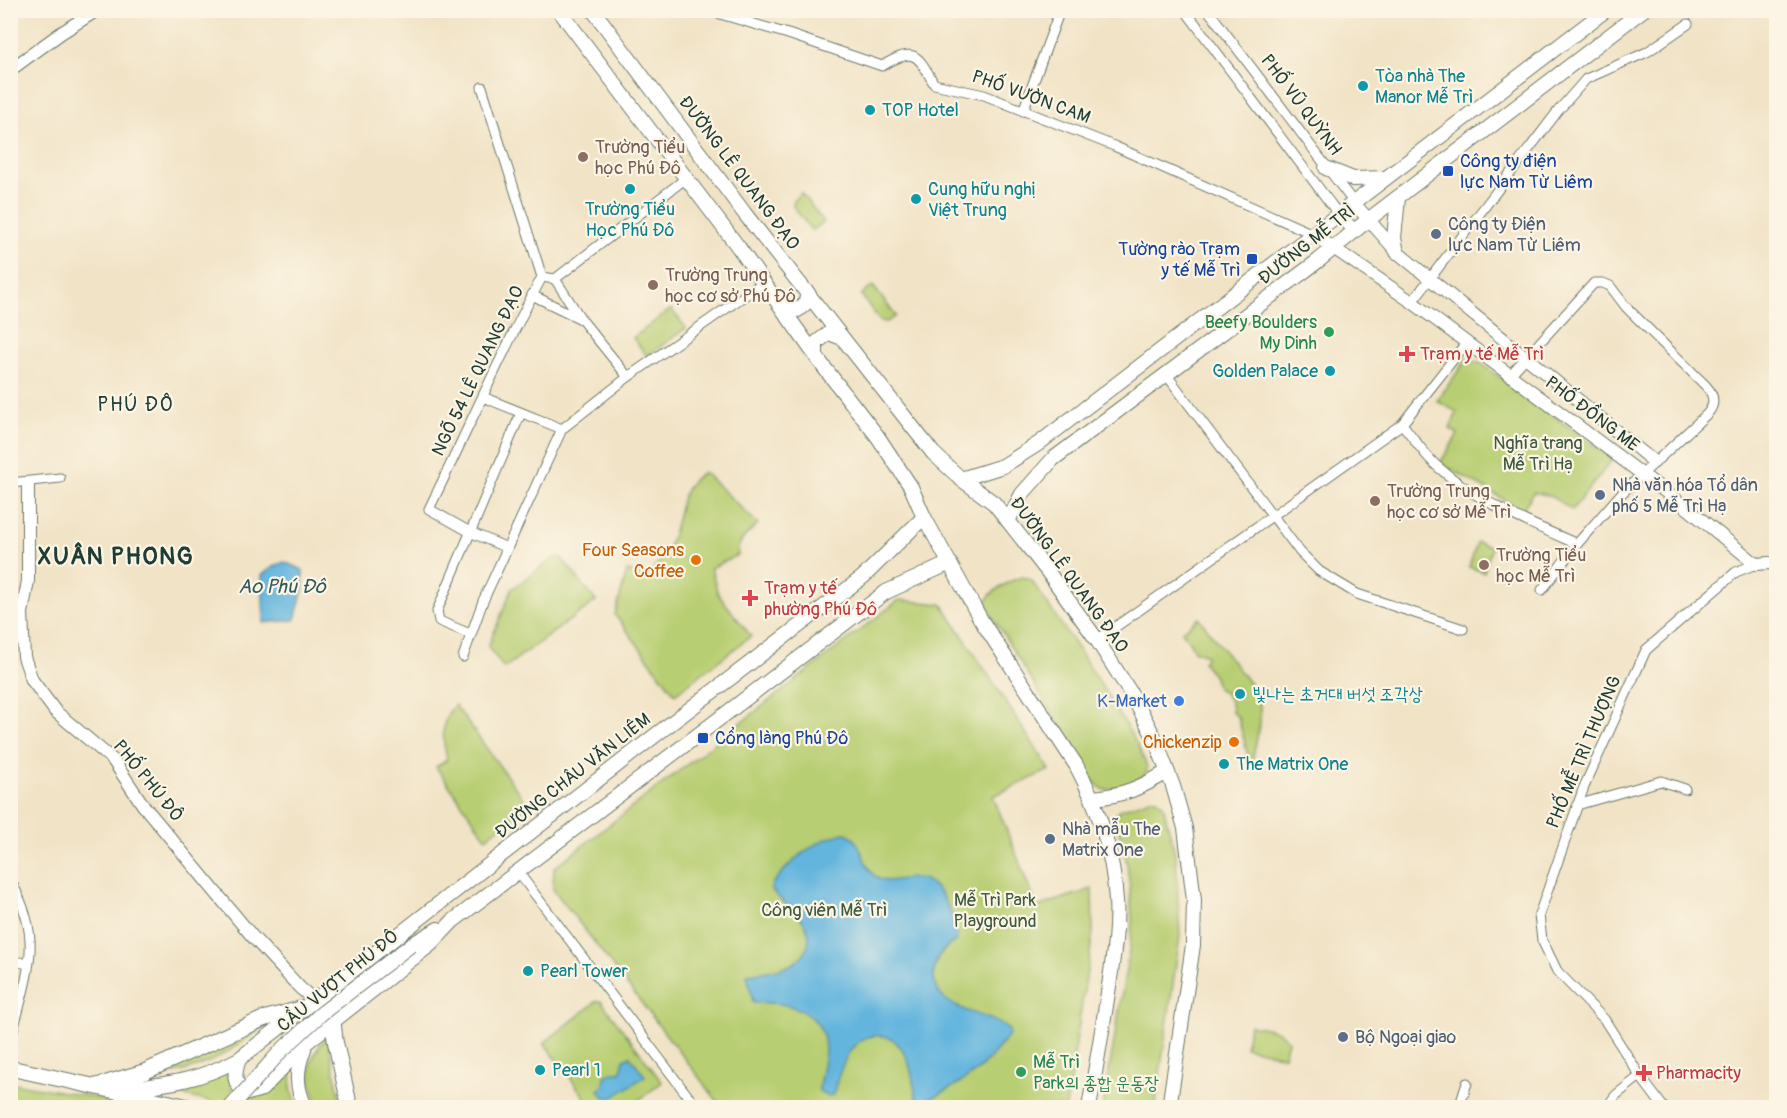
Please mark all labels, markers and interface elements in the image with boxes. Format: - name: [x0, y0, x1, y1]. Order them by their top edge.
- street label: PHỐ VŨ QUỲNH: [1255, 48, 1349, 160]
- street label: PHỐ VƯỜN CAM: [969, 62, 1094, 129]
- place label: Tòa nhà The Manor Mễ Trì: [1375, 65, 1473, 109]
- marker: Tòa nhà The Manor Mễ Trì: [1356, 79, 1370, 93]
- street label: ĐƯỜNG LÊ QUANG ĐẠO: [674, 91, 804, 255]
- place label: TOP Hotel: [882, 99, 959, 122]
- marker: TOP Hotel: [863, 103, 877, 117]
- place label: Trường Tiểu học Phú Đô: [595, 136, 685, 180]
- marker: Trường Tiểu học Phú Đô: [576, 150, 590, 164]
- place label: Công ty điện lực Nam Từ Liêm: [1460, 150, 1593, 194]
- marker: Công ty điện lực Nam Từ Liêm: [1441, 164, 1455, 178]
- place label: Cung hữu nghị Việt Trung: [928, 178, 1036, 222]
- marker: Trường Tiểu Học Phú Đô: [623, 182, 637, 196]
- marker: Cung hữu nghị Việt Trung: [909, 192, 923, 206]
- place label: Trường Tiểu Học Phú Đô: [585, 198, 675, 242]
- street label: ĐƯỜNG MỄ TRÌ: [1252, 198, 1360, 290]
- place label: Công ty Điện lực Nam Từ Liêm: [1448, 213, 1581, 257]
- marker: Công ty Điện lực Nam Từ Liêm: [1429, 227, 1443, 241]
- place label: Tường rào Trạm y tế Mễ Trì: [1118, 238, 1240, 282]
- marker: Tường rào Trạm y tế Mễ Trì: [1245, 252, 1259, 266]
- place label: Trường Trung học cơ sở Phú Đô: [665, 264, 796, 308]
- marker: Trường Trung học cơ sở Phú Đô: [646, 278, 660, 292]
- street label: NGÕ 54 LÊ QUANG ĐẠO: [427, 282, 529, 460]
- place label: Beefy Boulders My Dinh: [1205, 311, 1317, 355]
- marker: Beefy Boulders My Dinh: [1322, 325, 1336, 339]
- place label: Trạm y tế Mễ Trì: [1420, 343, 1543, 366]
- marker: Trạm y tế Mễ Trì: [1398, 345, 1416, 363]
- place label: Golden Palace: [1212, 360, 1318, 383]
- marker: Golden Palace: [1323, 364, 1337, 378]
- street label: PHỐ ĐỒNG ME: [1540, 369, 1645, 457]
- district label: PHÚ ĐÔ: [97, 392, 175, 417]
- park label: Nghĩa trang Mễ Trì Hạ: [1493, 432, 1583, 476]
- place label: Nhà văn hóa Tổ dân phố 5 Mễ Trì Hạ: [1612, 473, 1758, 518]
- place label: Trường Trung học cơ sở Mễ Trì: [1387, 480, 1511, 524]
- marker: Nhà văn hóa Tổ dân phố 5 Mễ Trì Hạ: [1593, 488, 1607, 502]
- street label: ĐƯỜNG LÊ QUANG ĐẠO: [1005, 493, 1133, 657]
- marker: Trường Trung học cơ sở Mễ Trì: [1368, 494, 1382, 508]
- place label: Four Seasons Coffee: [582, 539, 684, 583]
- district label: XUÂN PHONG: [38, 542, 194, 571]
- place label: Trường Tiểu học Mễ Trì: [1496, 544, 1586, 588]
- marker: Four Seasons Coffee: [689, 553, 703, 567]
- marker: Trường Tiểu học Mễ Trì: [1477, 558, 1491, 572]
- water label: Ao Phú Đô: [238, 574, 327, 599]
- place label: Trạm y tế phường Phú Đô: [764, 577, 877, 621]
- marker: Trạm y tế phường Phú Đô: [741, 589, 759, 607]
- street label: PHỐ MỄ TRÌ THƯỢNG: [1539, 671, 1627, 832]
- place label: 빛나는 초거대 버섯 조각상: [1252, 683, 1424, 706]
- marker: 빛나는 초거대 버섯 조각상: [1233, 687, 1247, 701]
- place label: K-Market: [1097, 690, 1168, 713]
- marker: K-Market: [1172, 694, 1186, 708]
- street label: ĐƯỜNG CHÂU VĂN LIÊM: [491, 708, 655, 844]
- place label: Cổng làng Phú Đô: [715, 726, 848, 750]
- marker: Cổng làng Phú Đô: [696, 731, 710, 745]
- place label: Chickenzip: [1143, 731, 1222, 754]
- street label: PHỐ PHÚ ĐÔ: [108, 733, 190, 827]
- marker: Chickenzip: [1227, 735, 1241, 749]
- place label: The Matrix One: [1236, 753, 1348, 776]
- marker: The Matrix One: [1217, 757, 1231, 771]
- place label: Nhà mẫu The Matrix One: [1062, 817, 1160, 862]
- marker: Nhà mẫu The Matrix One: [1043, 832, 1057, 846]
- park label: Mễ Trì Park Playground: [953, 889, 1037, 933]
- park label: Công viên Mễ Trì: [761, 899, 887, 922]
- street label: CẦU VƯỢT PHÚ ĐÔ: [271, 923, 403, 1037]
- place label: Pearl Tower: [540, 960, 628, 983]
- marker: Pearl Tower: [521, 964, 535, 978]
- place label: Bộ Ngoại giao: [1355, 1026, 1457, 1049]
- marker: Bộ Ngoại giao: [1336, 1030, 1350, 1044]
- place label: Mễ Trì Park의 종합 운동장: [1033, 1051, 1159, 1095]
- place label: Pearl 1: [552, 1059, 601, 1082]
- place label: Pharmacity: [1656, 1062, 1741, 1085]
- marker: Pearl 1: [533, 1063, 547, 1077]
- marker: Mễ Trì Park의 종합 운동장: [1014, 1065, 1028, 1079]
- marker: Pharmacity: [1637, 1066, 1651, 1080]

